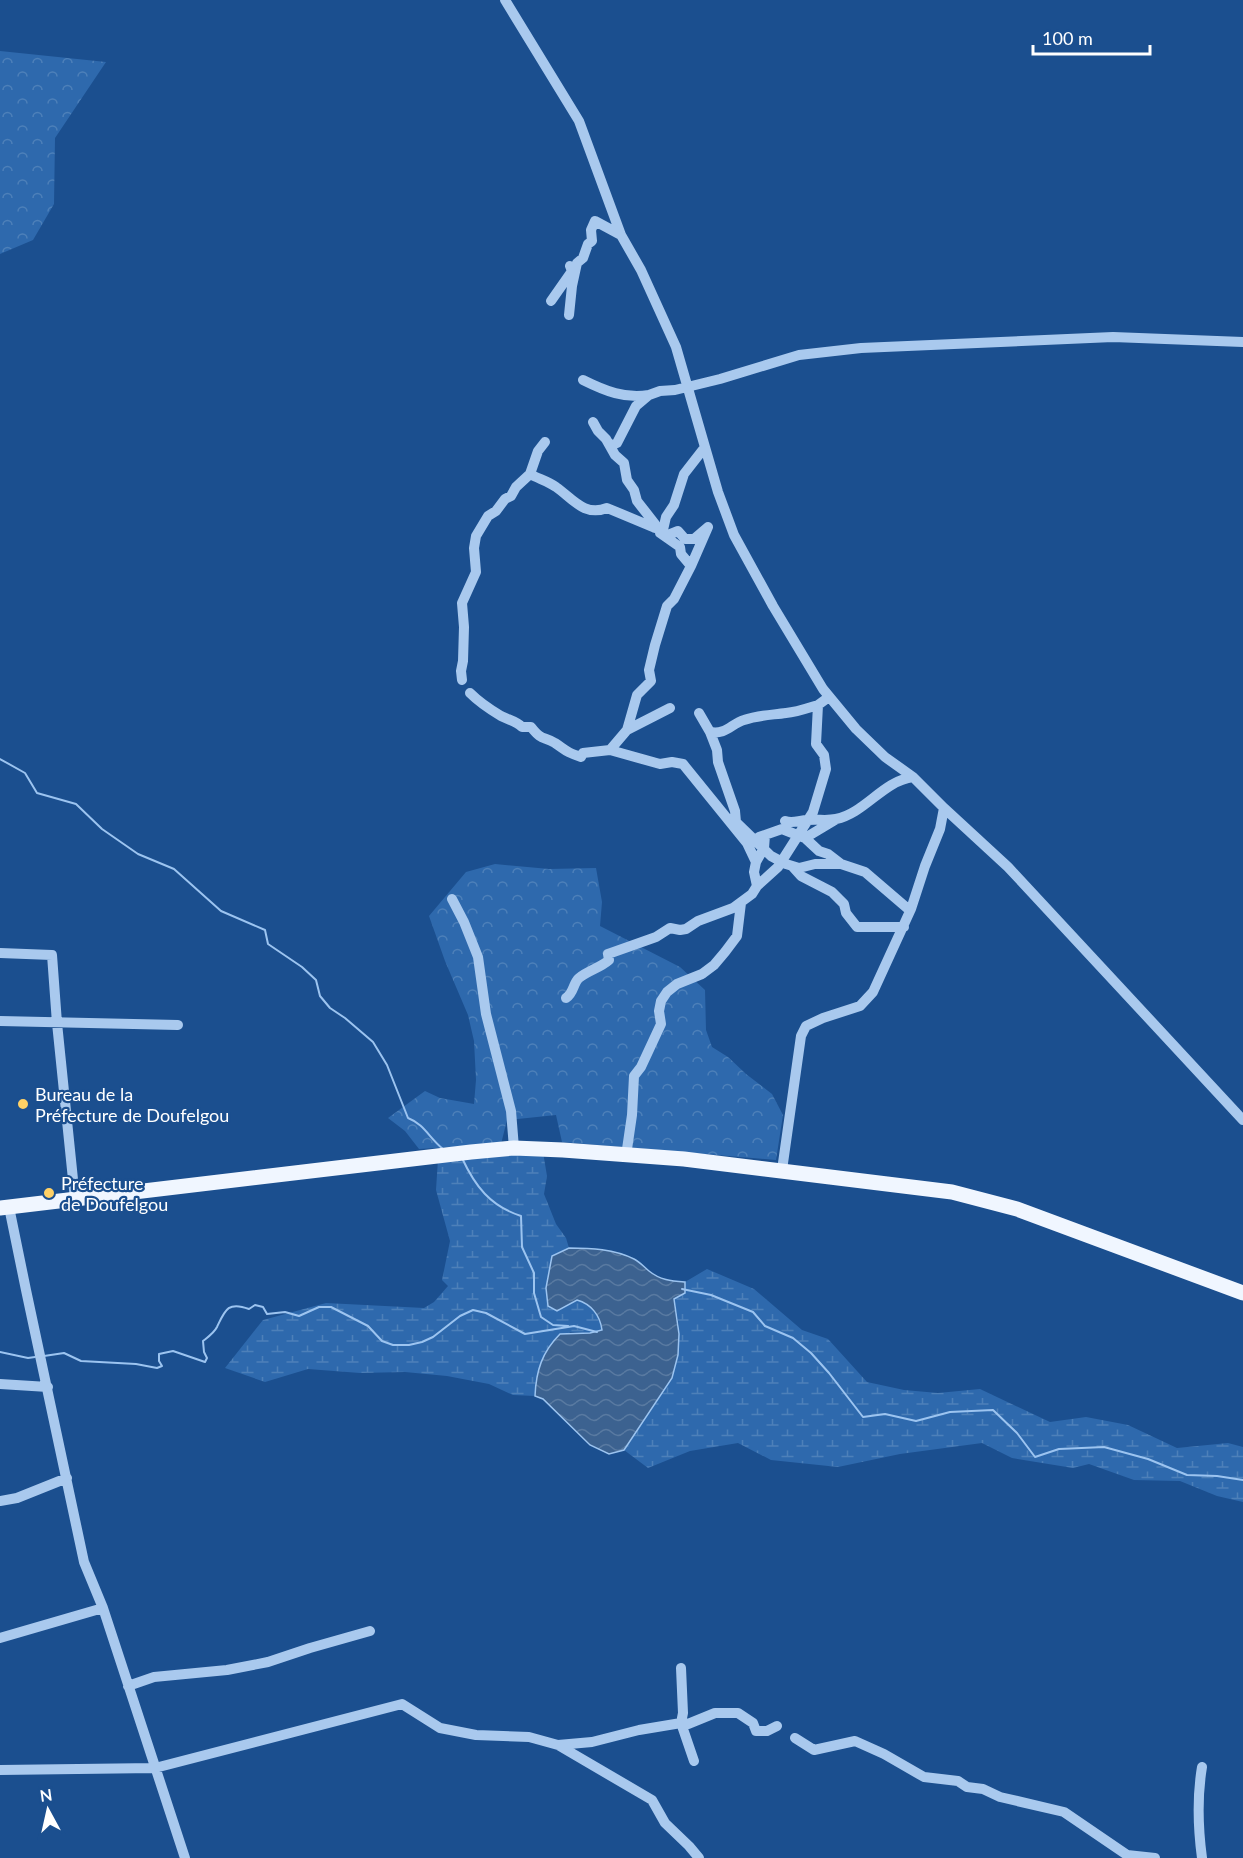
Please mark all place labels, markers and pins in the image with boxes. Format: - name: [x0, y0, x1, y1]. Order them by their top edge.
- place label: Bureau de la Préfecture de Doufelgou: [35, 1083, 229, 1126]
- marker: Bureau de la Préfecture de Doufelgou: [16, 1097, 30, 1111]
- place label: Préfecture de Doufelgou: [61, 1172, 168, 1215]
- marker: Préfecture de Doufelgou: [42, 1186, 56, 1200]

